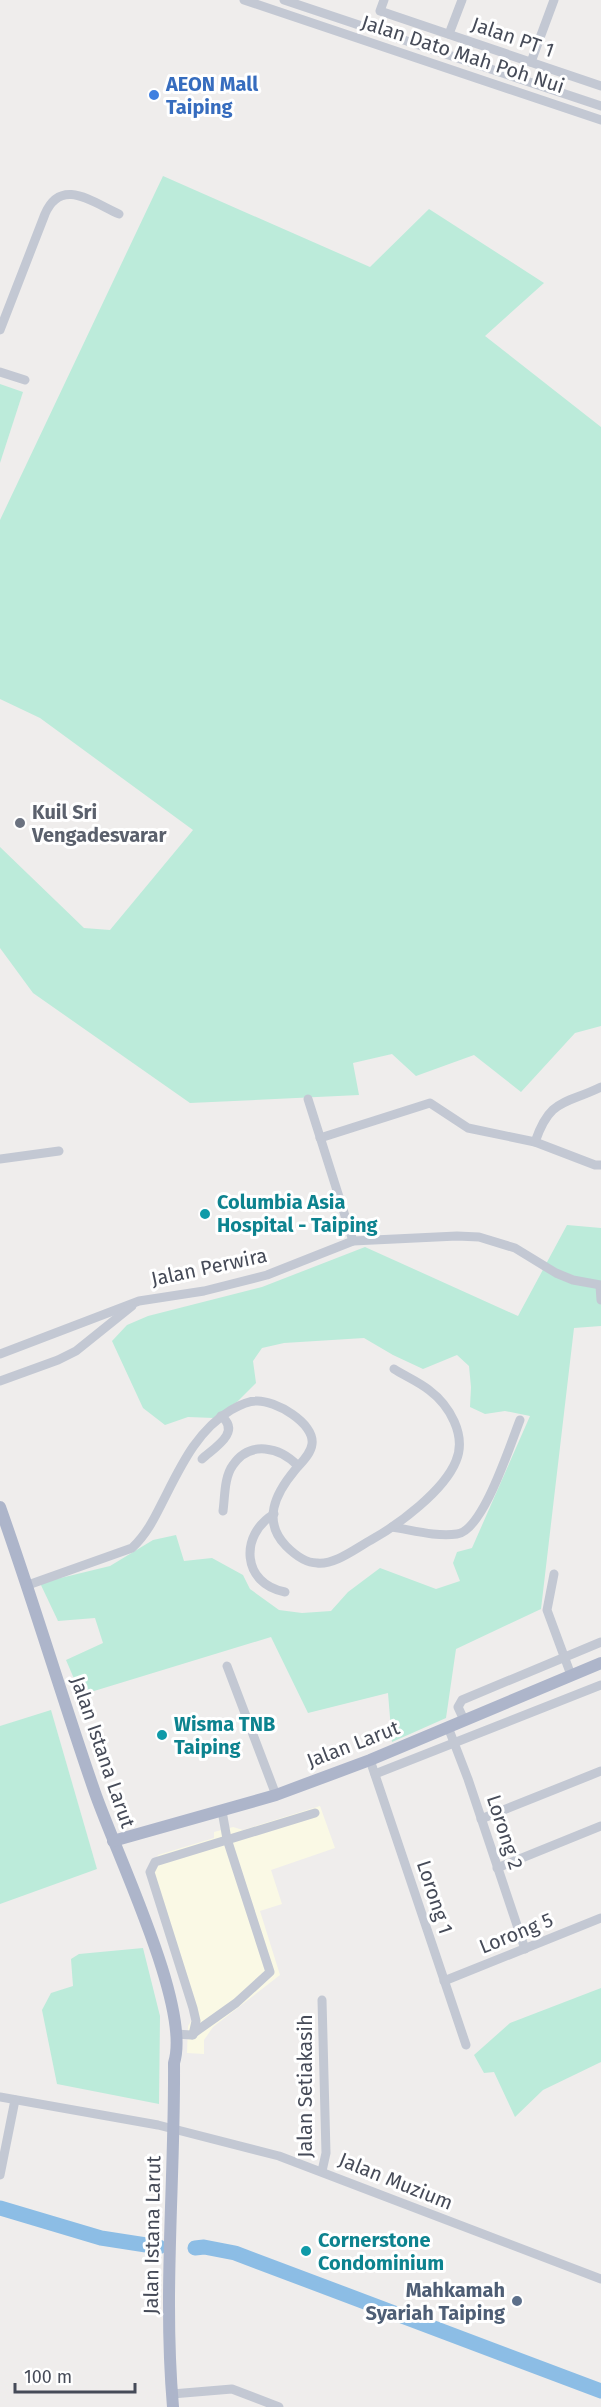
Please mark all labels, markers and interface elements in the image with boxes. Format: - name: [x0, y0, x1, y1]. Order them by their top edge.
- street label: Jalan Dato Mah Poh Nui: [358, 10, 568, 98]
- street label: Jalan PT 1: [468, 12, 558, 62]
- place label: AEON Mall Taiping: [165, 72, 258, 119]
- marker: AEON Mall Taiping: [147, 88, 161, 102]
- place label: Kuil Sri Vengadesvarar: [31, 800, 167, 847]
- marker: Kuil Sri Vengadesvarar: [13, 816, 27, 830]
- place label: Columbia Asia Hospital - Taiping: [217, 1190, 379, 1237]
- marker: Columbia Asia Hospital - Taiping: [198, 1207, 212, 1221]
- street label: Jalan Perwira: [149, 1243, 269, 1291]
- street label: Jalan Istana Larut: [66, 1673, 140, 1832]
- place label: Wisma TNB Taiping: [174, 1712, 275, 1759]
- street label: Jalan Larut: [303, 1715, 404, 1773]
- marker: Wisma TNB Taiping: [155, 1728, 169, 1742]
- street label: Lorong 2: [482, 1792, 528, 1872]
- street label: Lorong 1: [412, 1857, 458, 1937]
- street label: Lorong 5: [476, 1907, 556, 1959]
- street label: Jalan Setiakasih: [293, 2014, 317, 2158]
- street label: Jalan Muzium: [335, 2147, 457, 2215]
- street label: Jalan Istana Larut: [139, 2155, 165, 2315]
- place label: Cornerstone Condominium: [318, 2228, 444, 2275]
- marker: Cornerstone Condominium: [299, 2244, 313, 2258]
- place label: Mahkamah Syariah Taiping: [365, 2278, 506, 2325]
- marker: Mahkamah Syariah Taiping: [510, 2294, 524, 2308]
- scale bar: [15, 2356, 135, 2394]
- text: 100 m: [24, 2366, 72, 2388]

